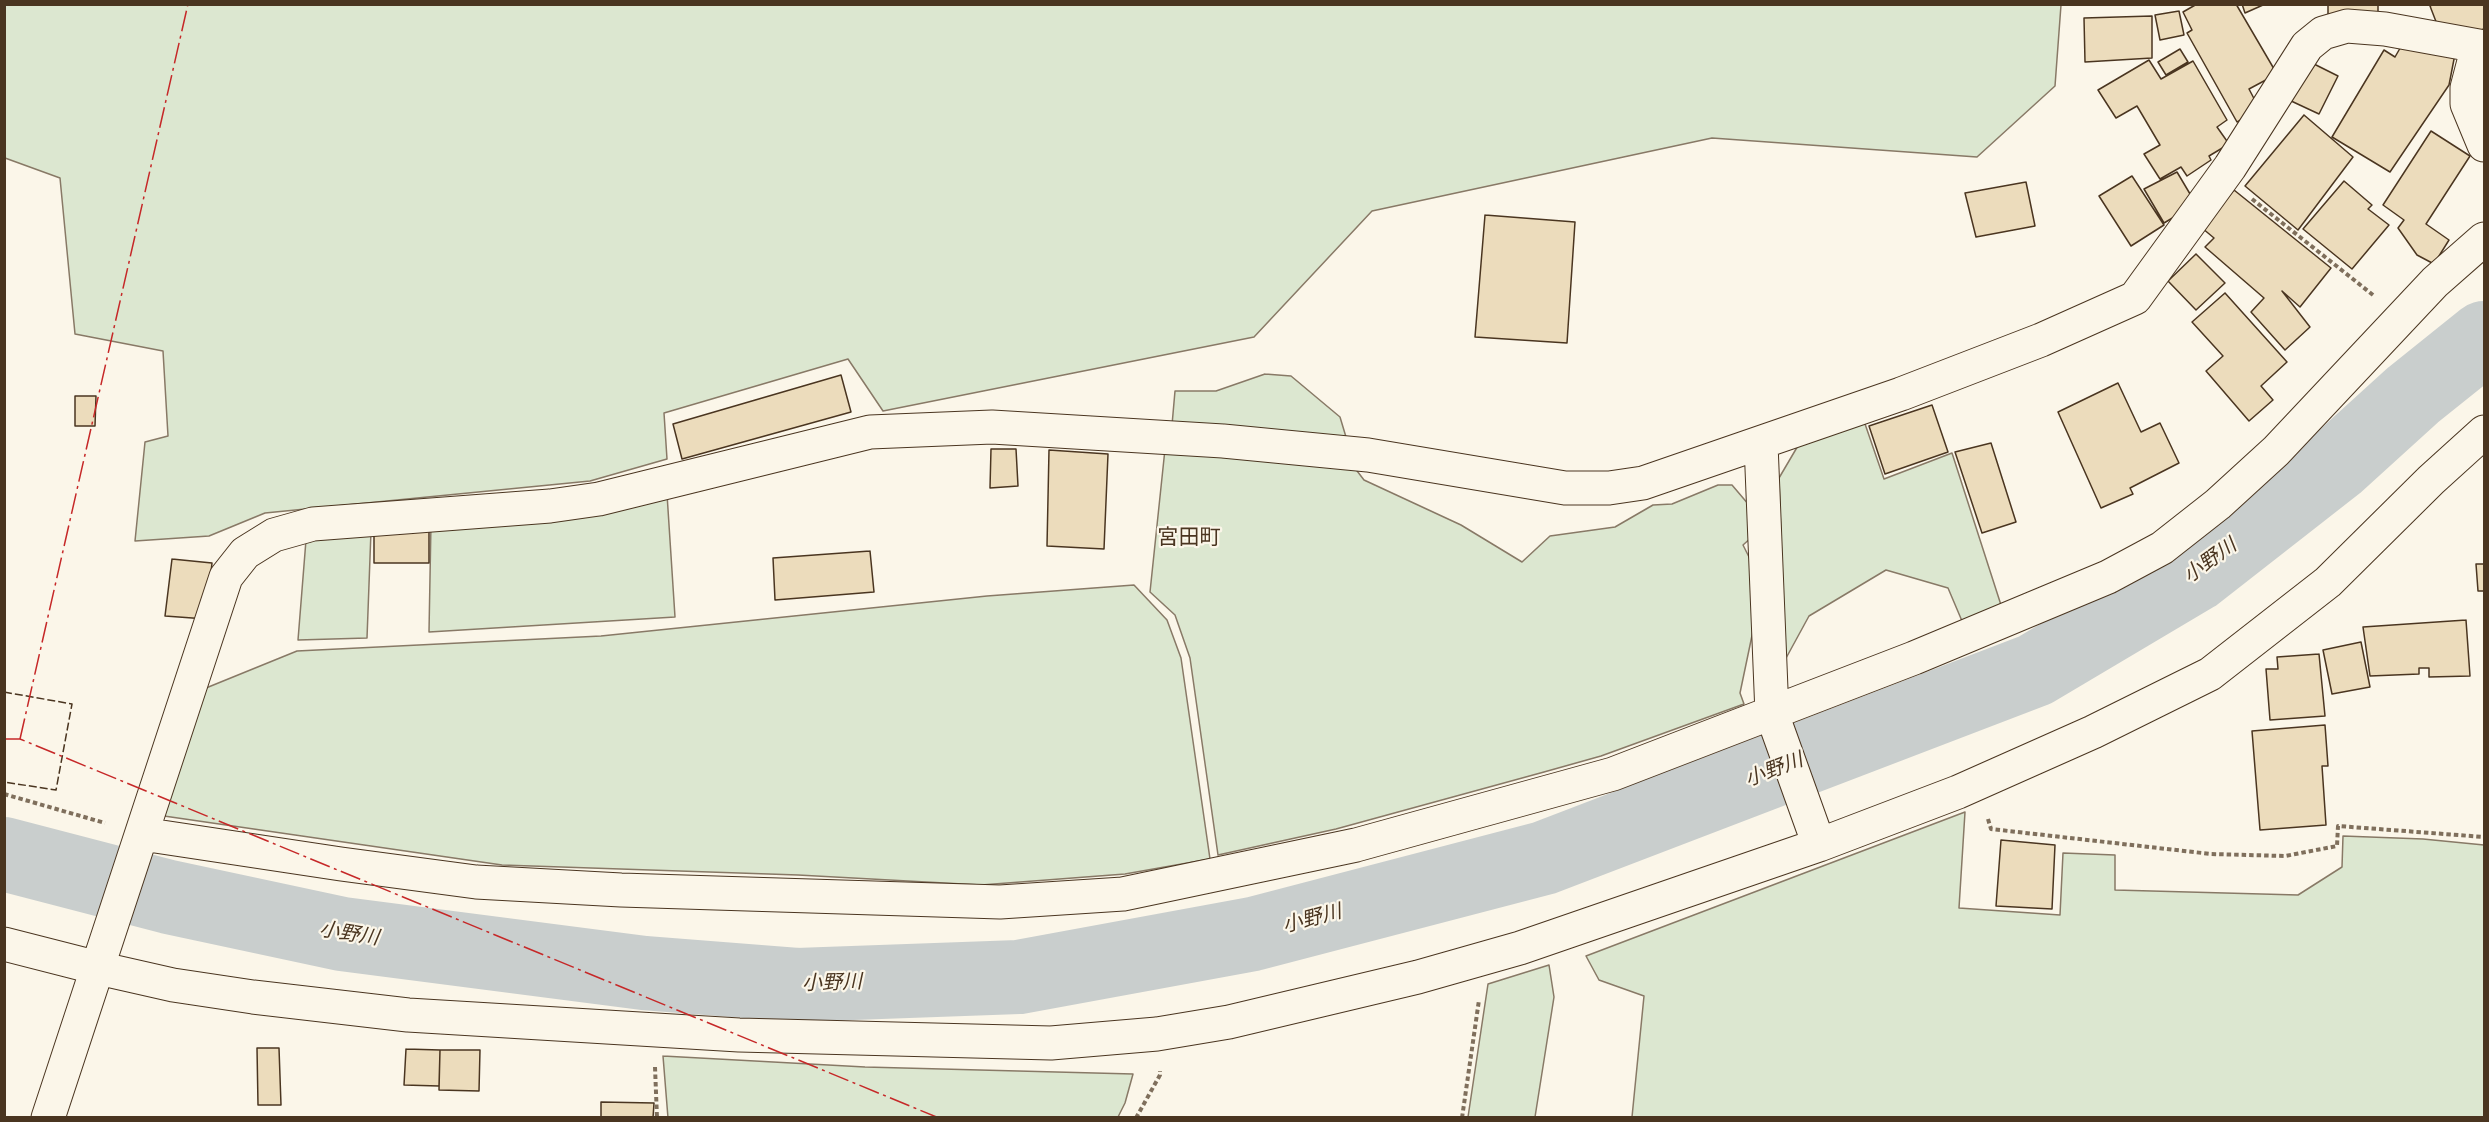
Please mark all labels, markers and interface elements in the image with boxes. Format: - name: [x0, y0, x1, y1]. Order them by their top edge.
- district label: 宮田町: [1158, 525, 1220, 551]
- water label: 小野川: [2179, 534, 2241, 588]
- water label: 小野川: [1742, 748, 1806, 792]
- water label: 小野川: [1280, 900, 1344, 938]
- water label: 小野川: [317, 917, 381, 951]
- water label: 小野川: [802, 970, 862, 996]

